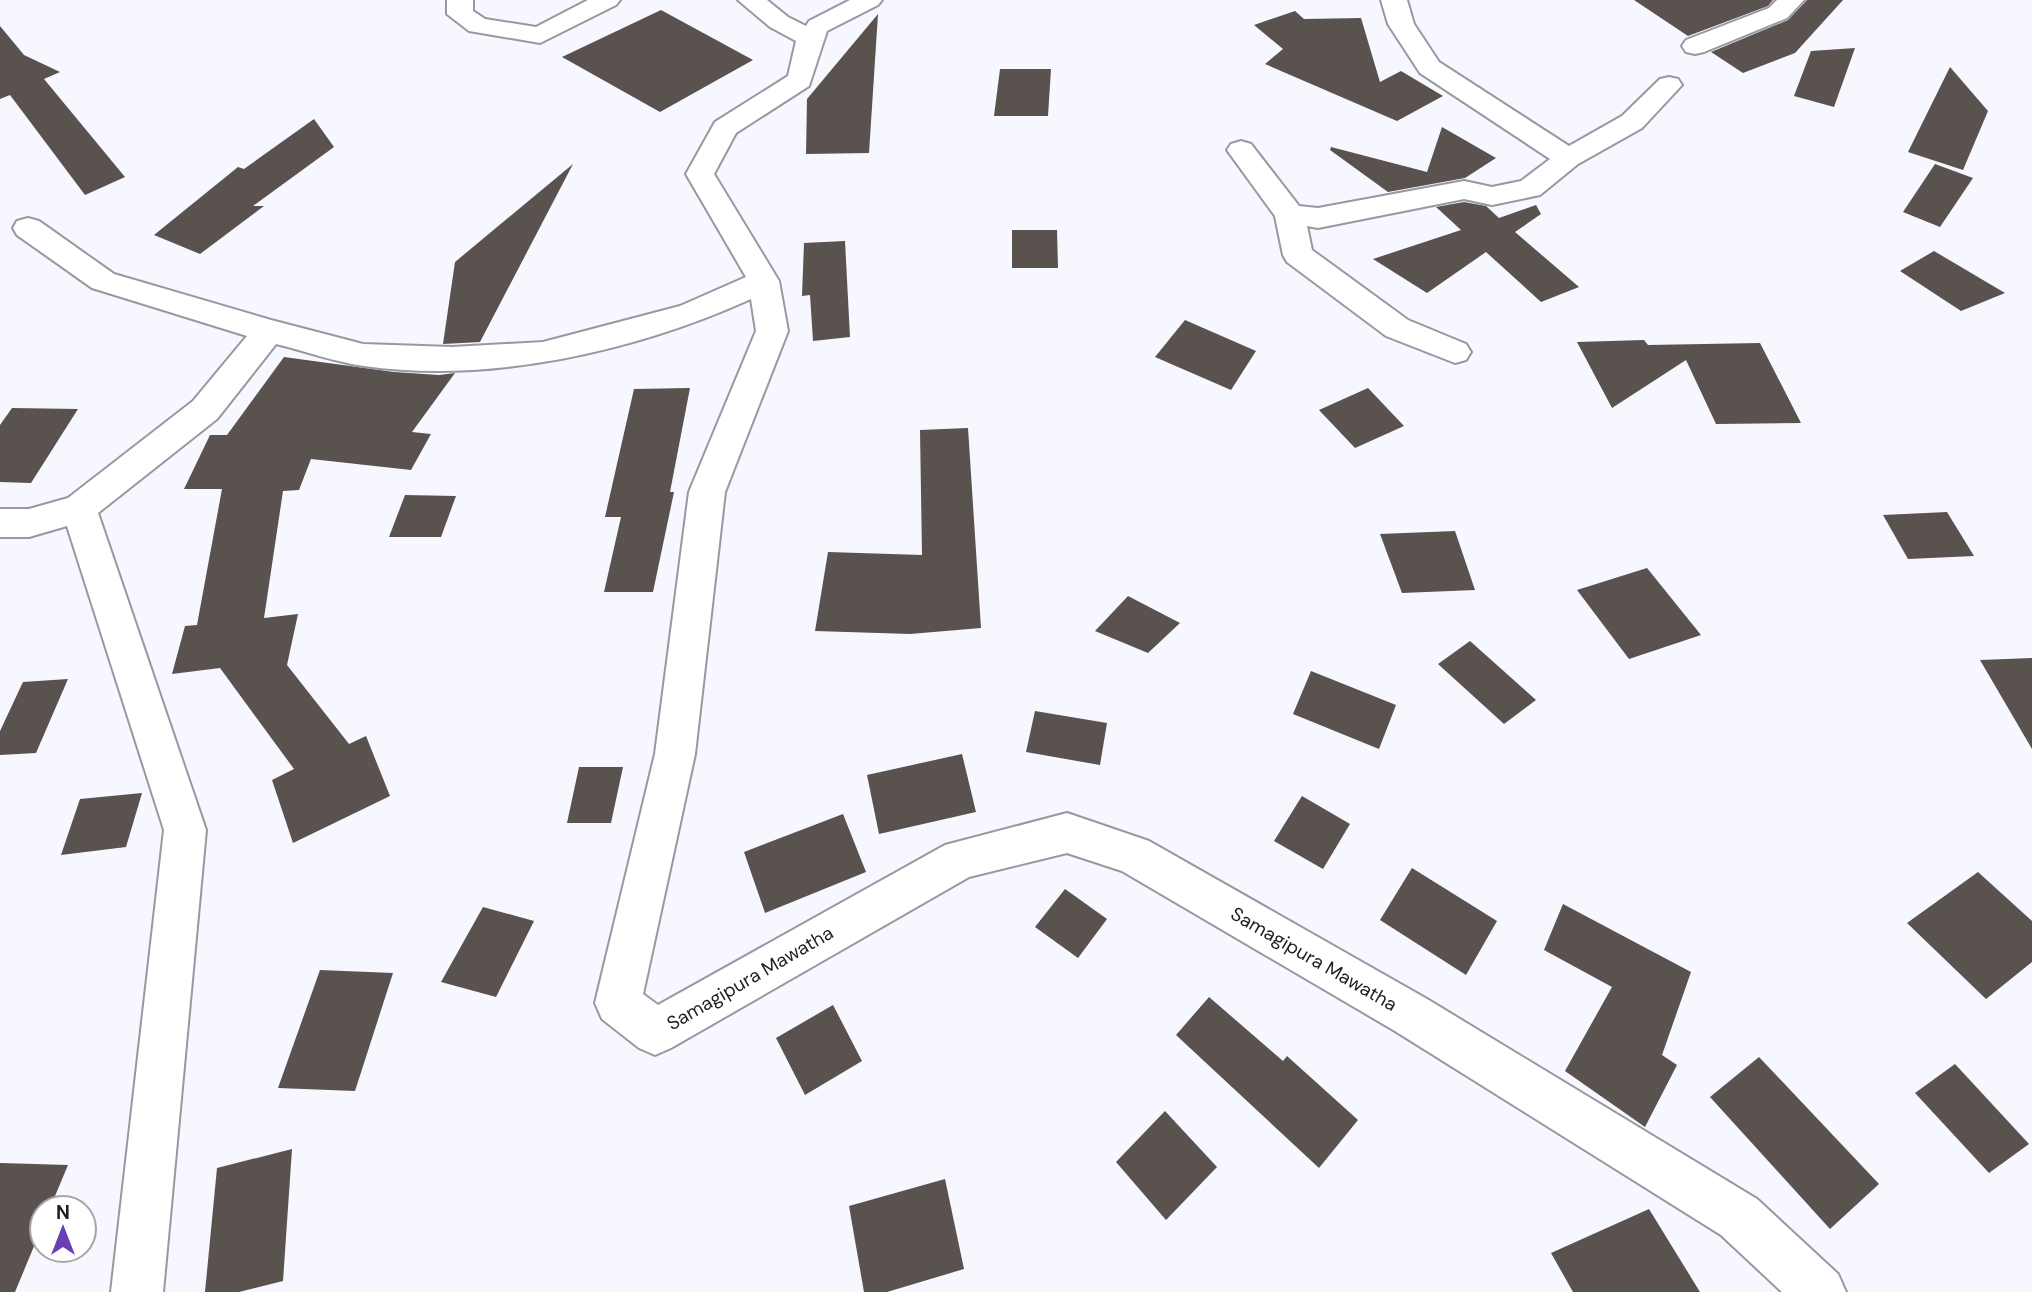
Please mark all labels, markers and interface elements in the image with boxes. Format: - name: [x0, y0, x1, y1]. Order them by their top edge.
- street label: Samagipura Mawatha: [1226, 901, 1402, 1017]
- street label: Samagipura Mawatha: [662, 920, 838, 1036]
- north arrow: [28, 1194, 98, 1264]
- text: N: [56, 1200, 70, 1225]

